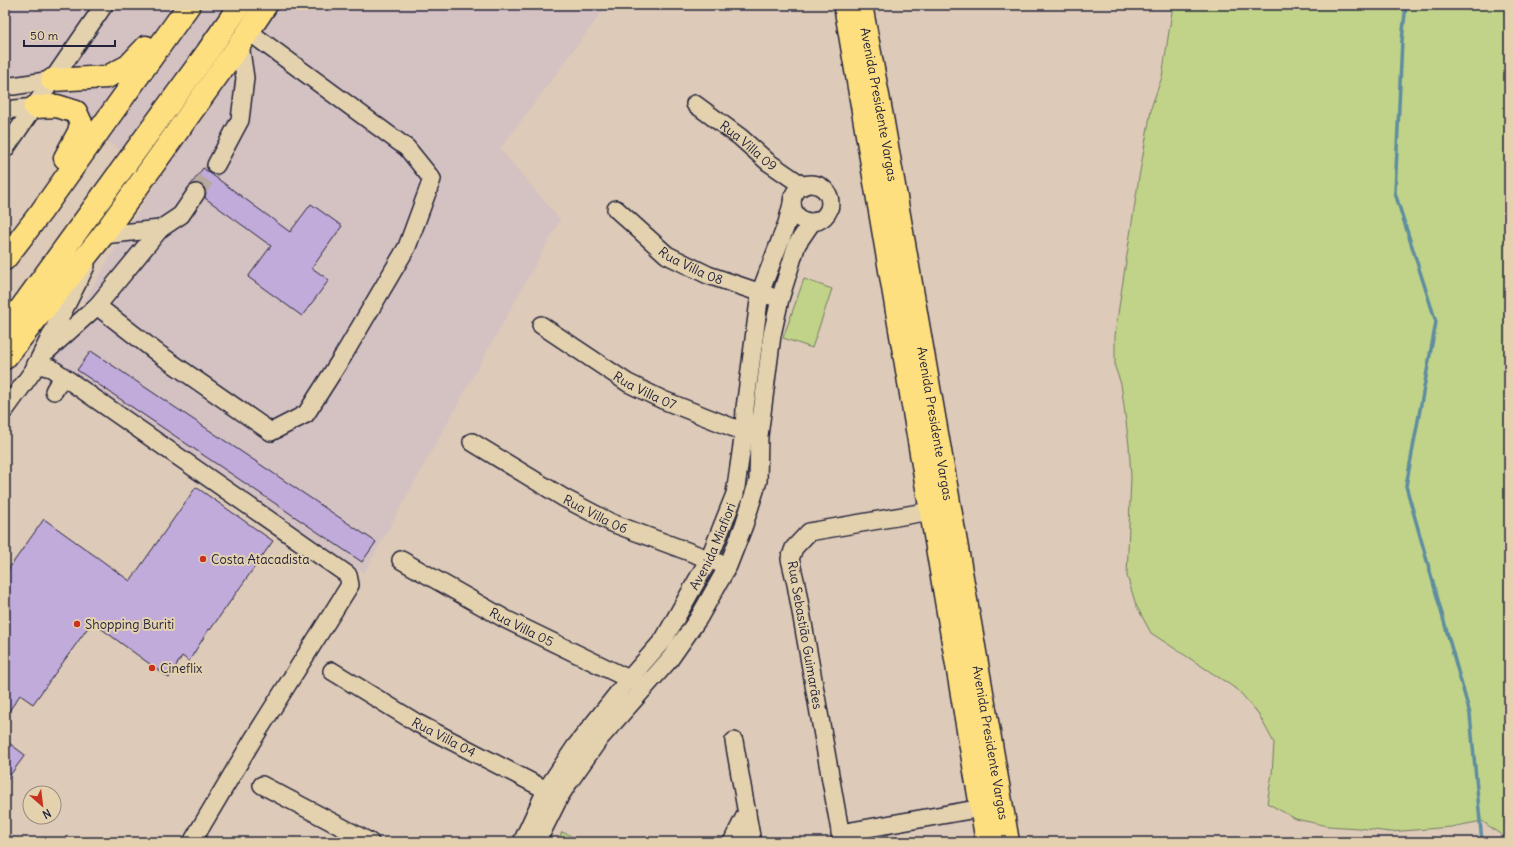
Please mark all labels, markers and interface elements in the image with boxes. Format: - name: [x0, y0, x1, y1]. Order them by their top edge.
- scale bar: [24, 22, 115, 48]
- street label: Avenida Presidente Vargas: [857, 26, 902, 183]
- text: 50 m: [30, 28, 59, 43]
- street label: Rua Villa 09: [717, 117, 781, 174]
- street label: Rua Villa 08: [655, 243, 726, 288]
- street label: Avenida Presidente Vargas: [914, 345, 957, 502]
- street label: Rua Villa 07: [610, 367, 680, 413]
- street label: Rua Villa 06: [560, 491, 630, 537]
- street label: Avenida Miafiori: [685, 500, 739, 593]
- place label: Costa Atacadista: [211, 551, 310, 568]
- marker: Costa Atacadista: [198, 554, 208, 564]
- street label: Rua Sebastião Guimarães: [784, 560, 826, 711]
- street label: Rua Villa 05: [487, 603, 557, 650]
- place label: Shopping Buriti: [85, 616, 174, 633]
- marker: Shopping Buriti: [72, 619, 82, 629]
- place label: Cineflix: [160, 660, 203, 677]
- marker: Cineflix: [147, 663, 157, 673]
- street label: Avenida Presidente Vargas: [969, 664, 1012, 821]
- street label: Rua Villa 04: [409, 713, 479, 761]
- north arrow: [22, 785, 62, 825]
- text: N: [40, 806, 53, 822]

